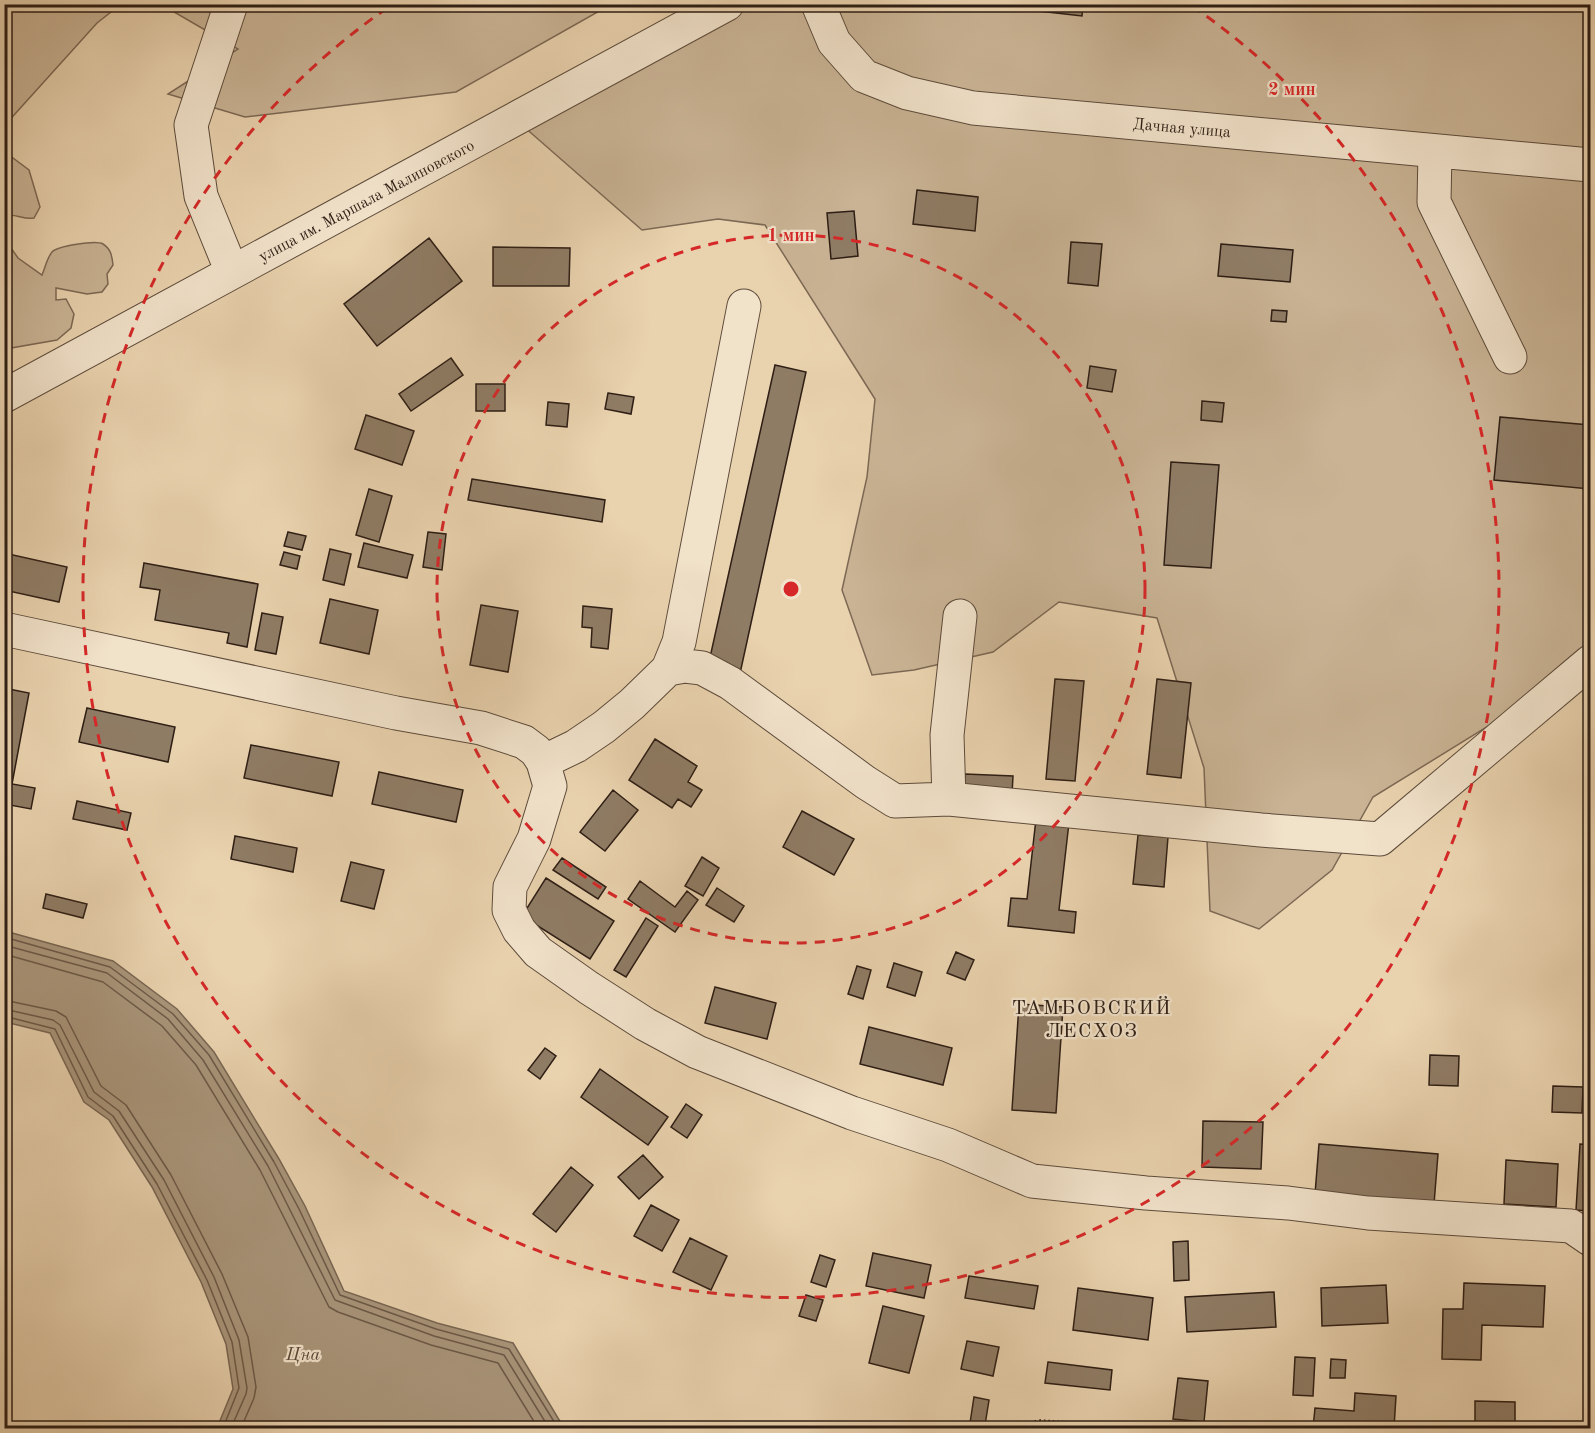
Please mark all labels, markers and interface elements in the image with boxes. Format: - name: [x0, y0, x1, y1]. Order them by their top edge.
- text: 2 мин: [1268, 81, 1316, 99]
- street label: Дачная улица: [1132, 117, 1231, 141]
- street label: улица им. Маршала Малиновского: [256, 138, 477, 266]
- text: 1 мин: [767, 227, 815, 245]
- centre of rings: [781, 579, 801, 599]
- district label: ТАМБОВСКИЙ ЛЕСХОЗ: [1012, 996, 1172, 1042]
- water label: Цна: [285, 1346, 321, 1364]

